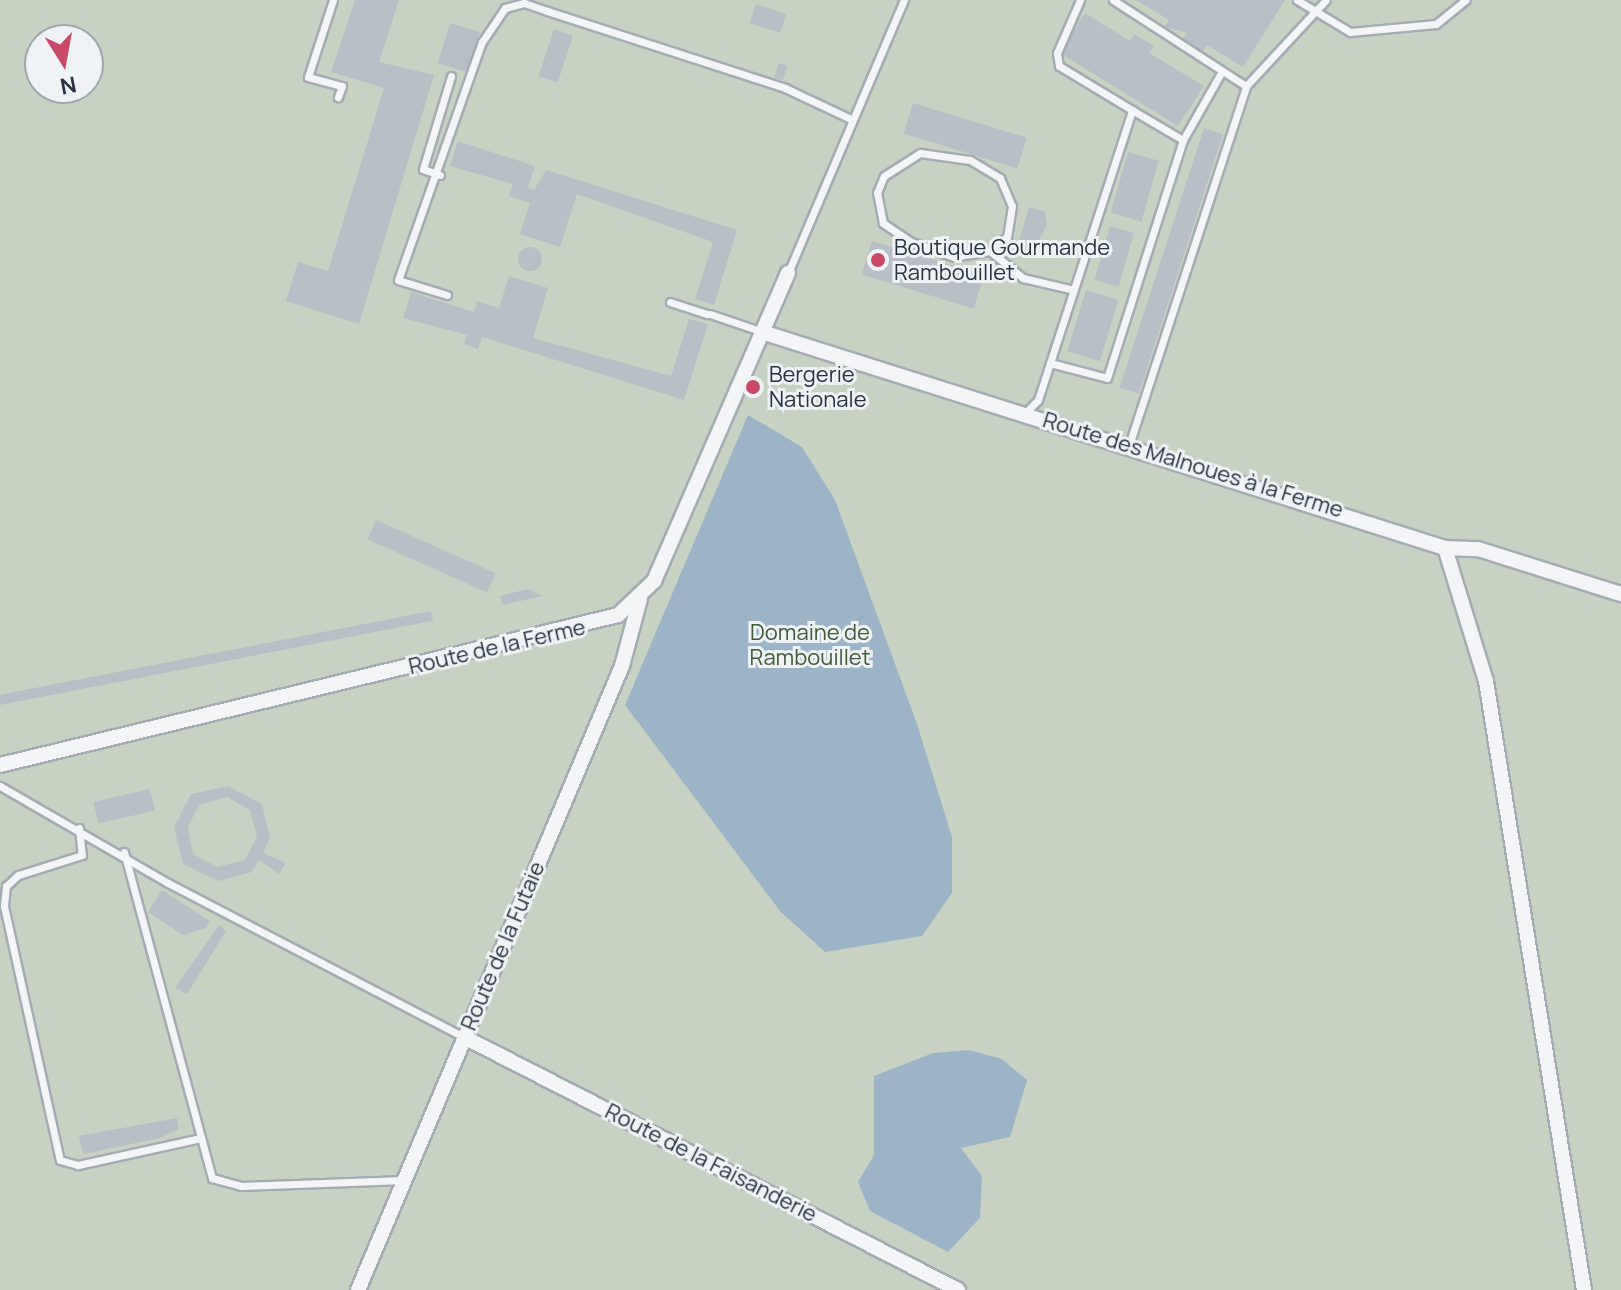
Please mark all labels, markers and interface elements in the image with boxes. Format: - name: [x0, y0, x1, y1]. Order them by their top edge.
- north arrow: [24, 24, 104, 104]
- text: N: [58, 69, 79, 102]
- place label: Boutique Gourmande Rambouillet: [894, 234, 1110, 286]
- marker: Boutique Gourmande Rambouillet: [869, 251, 887, 269]
- place label: Bergerie Nationale: [769, 361, 867, 412]
- marker: Bergerie Nationale: [744, 378, 762, 396]
- street label: Route des Malnoues à la Ferme: [1040, 407, 1346, 523]
- street label: Route de la Ferme: [406, 614, 588, 680]
- park label: Domaine de Rambouillet: [750, 619, 870, 670]
- street label: Route de la Futaie: [456, 858, 550, 1034]
- street label: Route de la Faisanderie: [601, 1098, 821, 1228]

